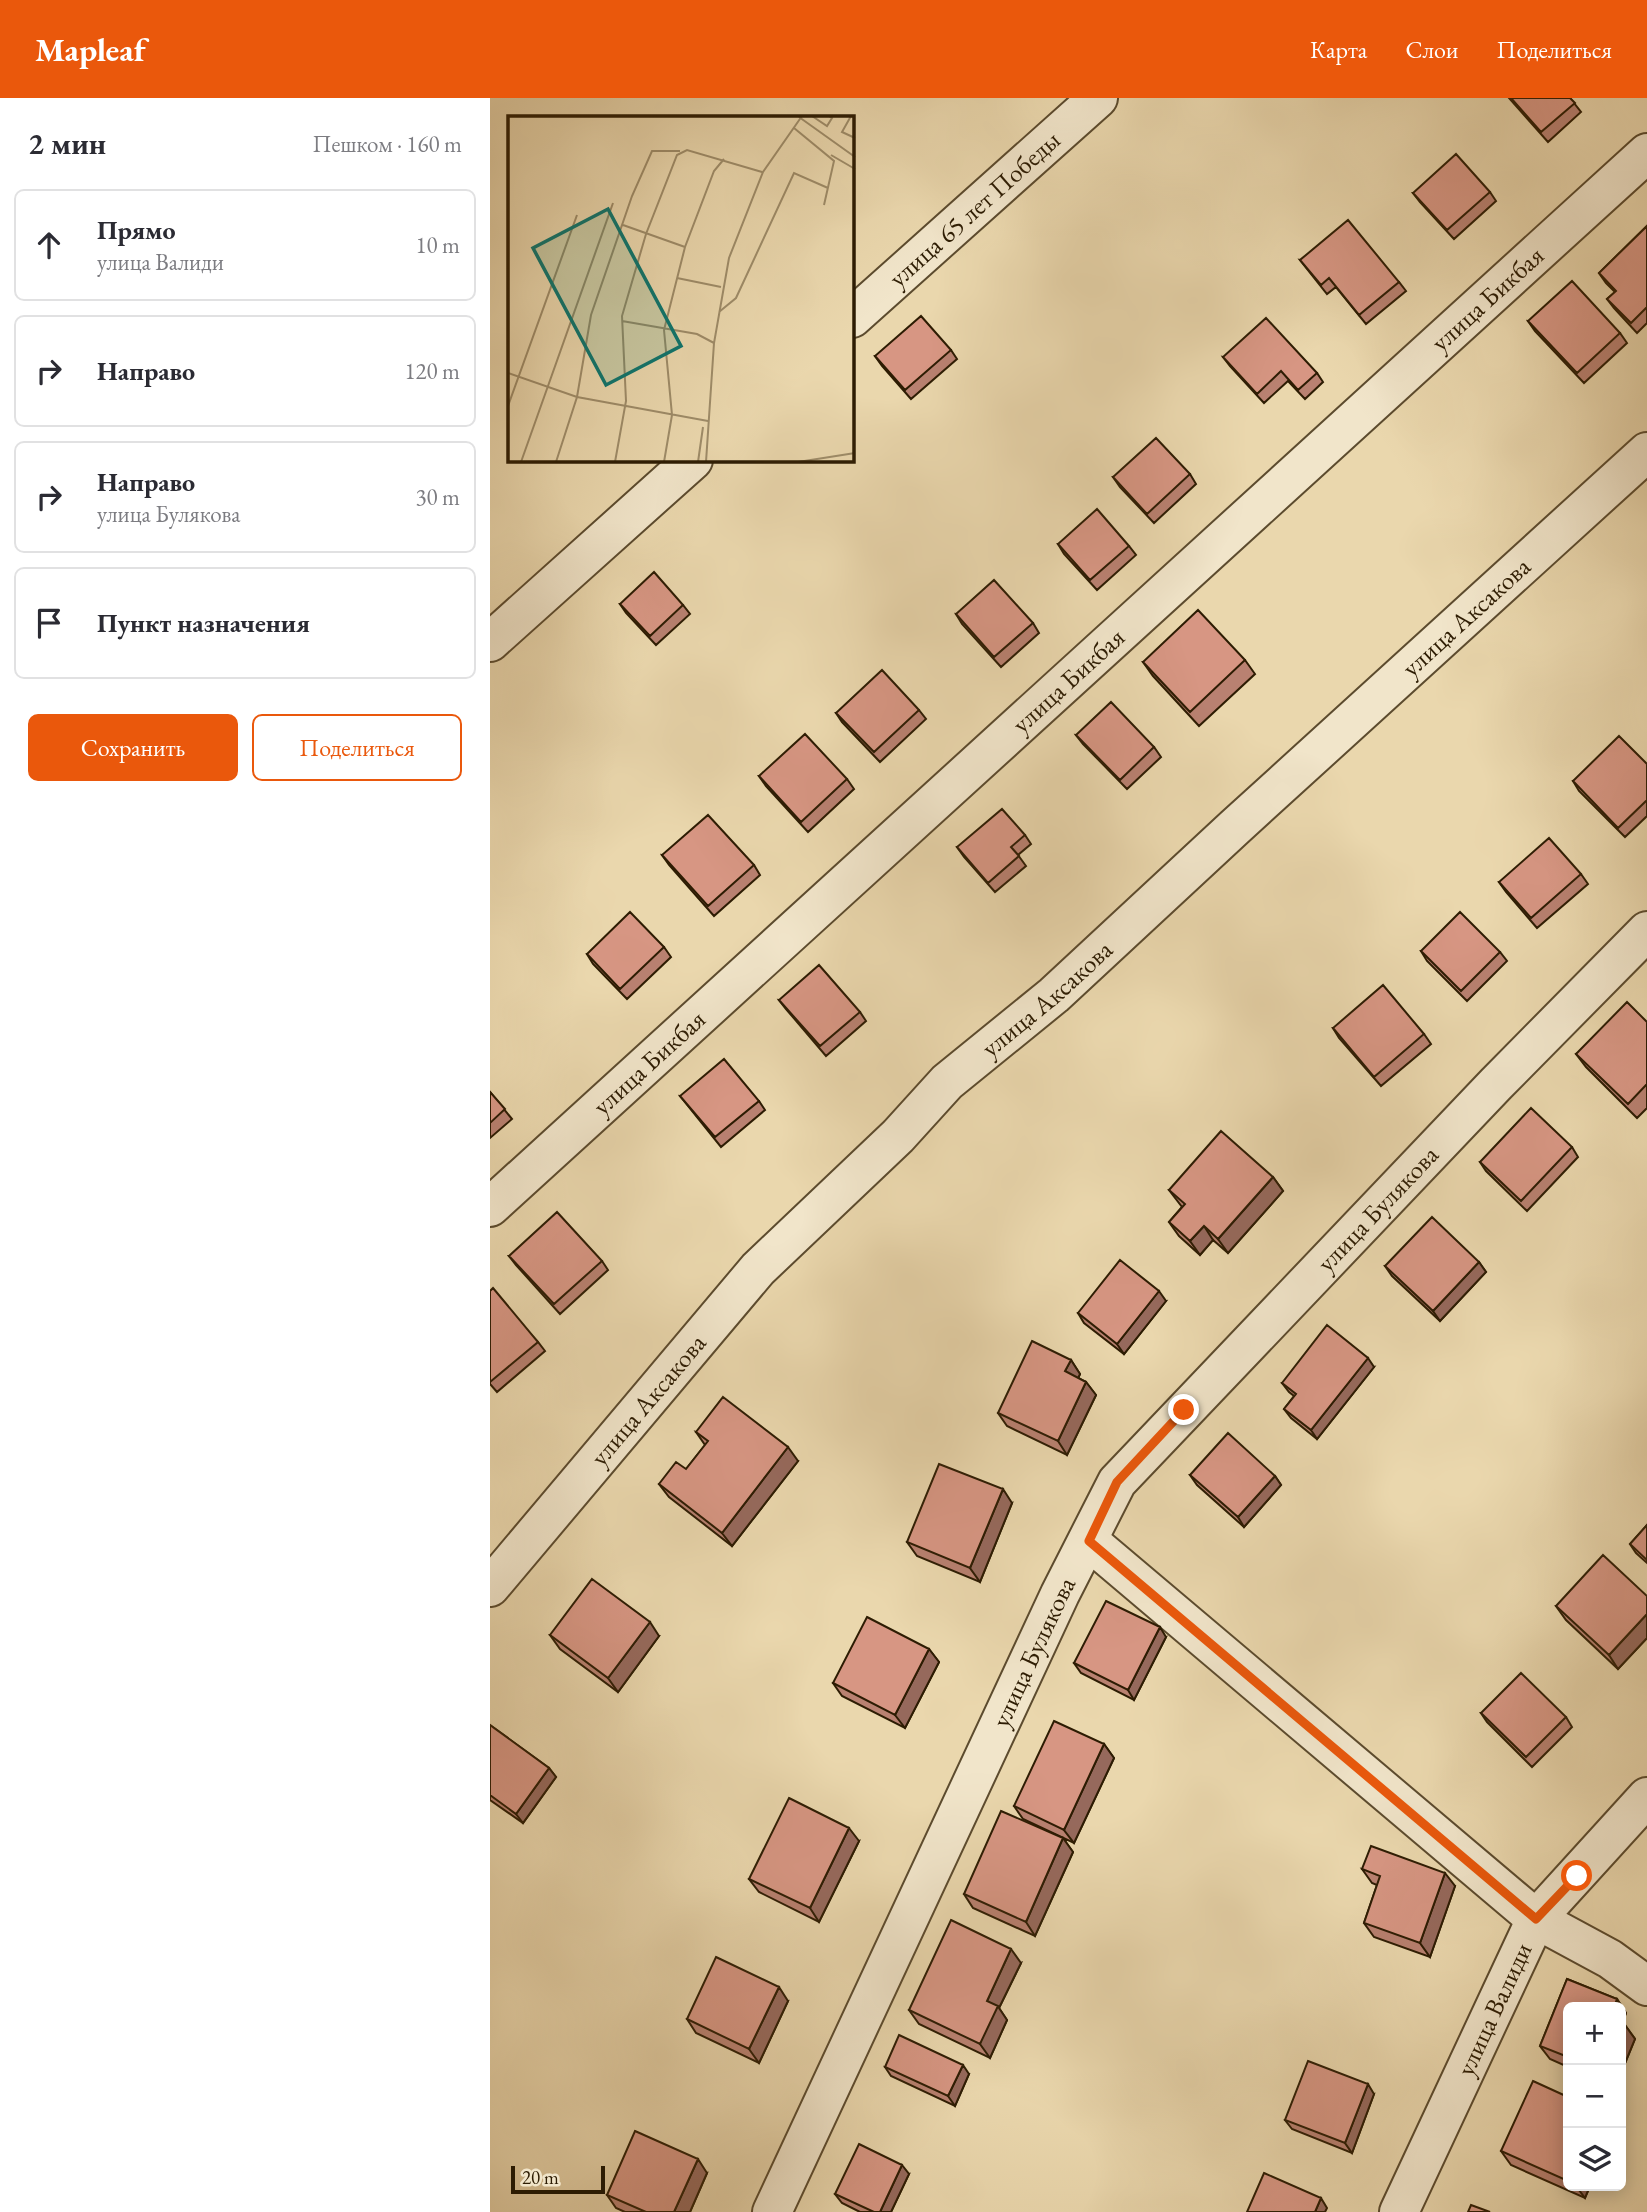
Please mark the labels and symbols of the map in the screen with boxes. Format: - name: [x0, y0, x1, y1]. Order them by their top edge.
- inset map: [508, 116, 854, 462]
- street label: улица 65 лет Победы: [881, 123, 1067, 294]
- street label: улица Бикбая: [1424, 238, 1551, 359]
- street label: улица Аксакова: [1394, 549, 1538, 684]
- street label: улица Бикбая: [1004, 620, 1132, 740]
- street label: улица Аксакова: [974, 932, 1120, 1064]
- street label: улица Бикбая: [585, 1002, 713, 1122]
- street label: улица Булякова: [1309, 1138, 1446, 1279]
- street label: улица Аксакова: [582, 1326, 714, 1473]
- route end: [1168, 1394, 1199, 1425]
- street label: улица Булякова: [983, 1570, 1083, 1733]
- route start: [1561, 1860, 1592, 1891]
- street label: улица Валиди: [1448, 1937, 1540, 2081]
- scale bar: [511, 2163, 606, 2195]

